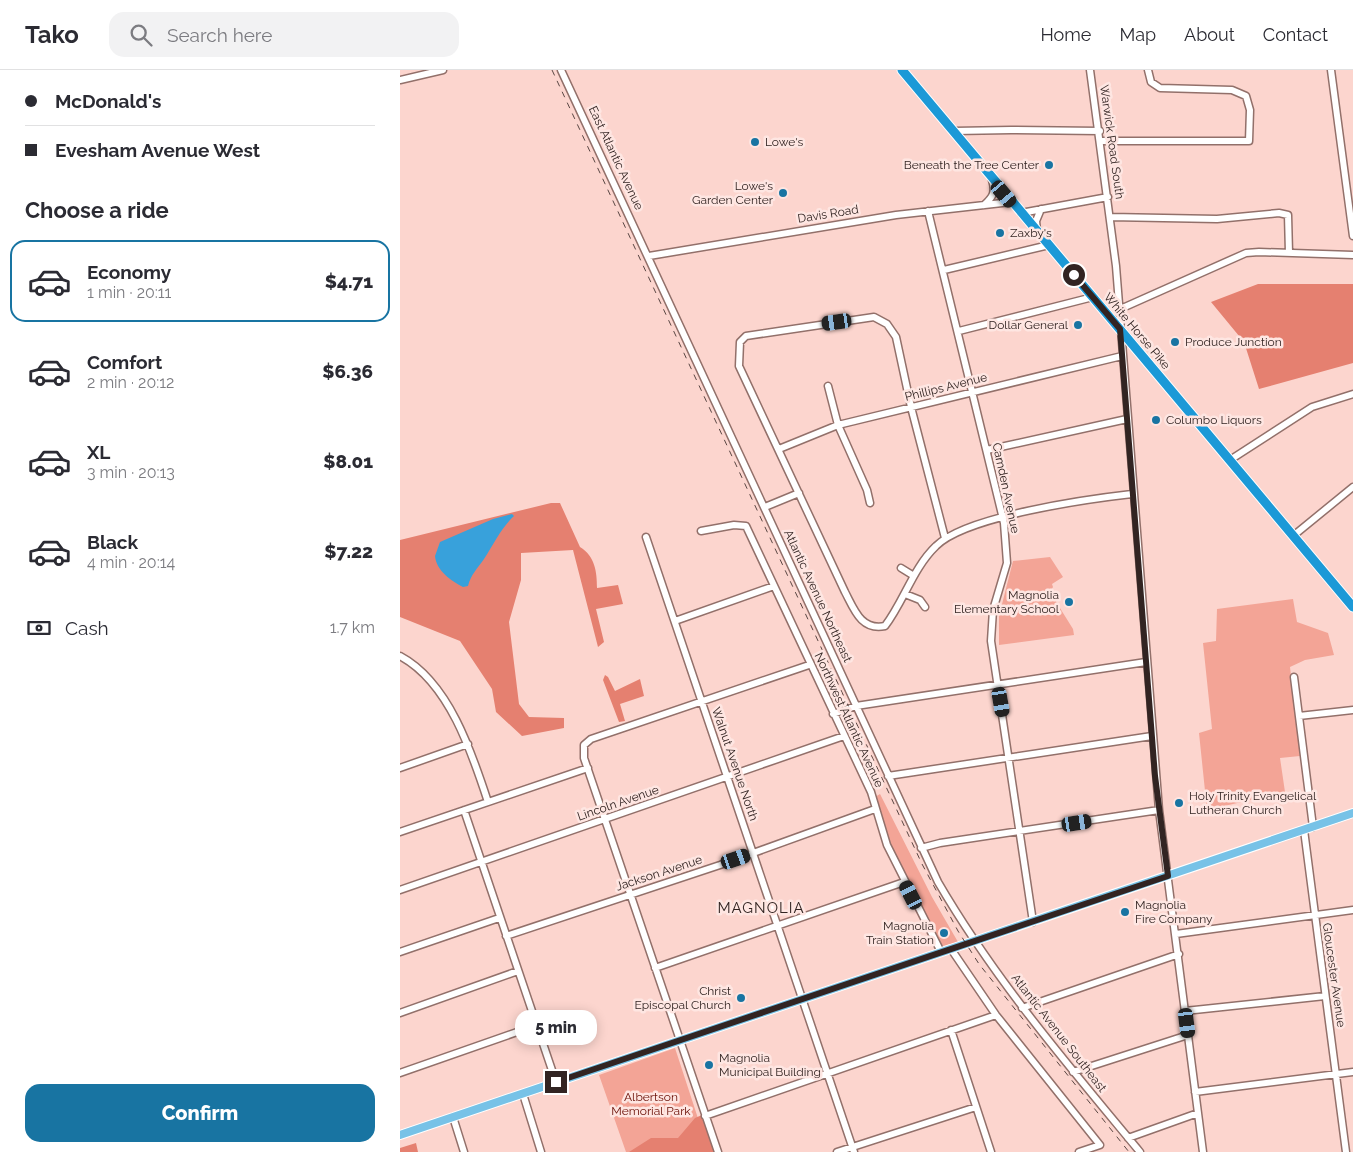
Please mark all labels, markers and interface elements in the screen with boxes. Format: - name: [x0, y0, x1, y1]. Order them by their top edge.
- search box: [109, 12, 459, 57]
- text: Tako: [25, 20, 79, 49]
- icon: search: [127, 21, 155, 49]
- text: Search here: [167, 24, 272, 46]
- text: Home: [1040, 24, 1091, 45]
- text: Map: [1119, 24, 1156, 45]
- text: About: [1184, 24, 1235, 45]
- text: Contact: [1263, 24, 1328, 45]
- street label: Warwick Road South: [1097, 84, 1127, 200]
- text: McDonald's: [55, 90, 161, 112]
- street label: East Atlantic Avenue: [586, 104, 646, 212]
- place label: Lowe's: [765, 135, 803, 149]
- marker: Lowe's: [749, 136, 761, 148]
- text: Evesham Avenue West: [55, 139, 260, 161]
- place label: Beneath the Tree Center: [904, 158, 1040, 172]
- marker: Beneath the Tree Center: [1043, 159, 1055, 171]
- car: [988, 178, 1019, 210]
- place label: Lowe's Garden Center: [692, 179, 774, 207]
- marker: Lowe's Garden Center: [777, 187, 789, 199]
- text: Choose a ride: [25, 197, 169, 223]
- street label: Davis Road: [797, 202, 859, 226]
- place label: Zaxby's: [1010, 226, 1052, 240]
- marker: Zaxby's: [994, 227, 1006, 239]
- icon: car: [27, 259, 72, 304]
- text: Economy: [87, 261, 171, 283]
- route start: [1063, 264, 1085, 286]
- text: $4.71: [325, 270, 373, 292]
- text: 1 min · 20:11: [87, 283, 171, 302]
- street label: White Horse Pike: [1101, 290, 1173, 372]
- car: [821, 312, 852, 332]
- place label: Dollar General: [989, 318, 1069, 332]
- marker: Dollar General: [1072, 319, 1084, 331]
- place label: Produce Junction: [1185, 335, 1282, 349]
- marker: Produce Junction: [1169, 336, 1181, 348]
- icon: car: [27, 349, 72, 394]
- text: Comfort: [87, 351, 162, 373]
- text: $6.36: [322, 360, 373, 382]
- street label: Phillips Avenue: [903, 370, 989, 404]
- text: 2 min · 20:12: [87, 373, 174, 392]
- place label: Columbo Liquors: [1166, 413, 1262, 427]
- marker: Columbo Liquors: [1150, 414, 1162, 426]
- icon: car: [27, 439, 72, 484]
- text: XL: [87, 441, 110, 463]
- street label: Camden Avenue: [990, 441, 1022, 535]
- text: $8.01: [323, 450, 373, 472]
- text: 3 min · 20:13: [87, 463, 175, 482]
- street label: Atlantic Avenue Northeast: [781, 527, 855, 665]
- icon: car: [27, 529, 72, 574]
- text: Black: [87, 531, 138, 553]
- text: $7.22: [324, 540, 373, 562]
- text: 4 min · 20:14: [87, 553, 175, 572]
- place label: Magnolia Elementary School: [954, 588, 1060, 616]
- marker: Magnolia Elementary School: [1063, 596, 1075, 608]
- icon: cash: [25, 614, 53, 642]
- text: Cash: [65, 617, 109, 639]
- text: 1.7 km: [330, 618, 375, 637]
- street label: Northwest Atlantic Avenue: [812, 650, 886, 790]
- car: [991, 686, 1010, 718]
- street label: Walnut Avenue North: [709, 705, 761, 823]
- street label: Lincoln Avenue: [575, 782, 661, 824]
- place label: Holy Trinity Evangelical Lutheran Church: [1189, 789, 1317, 817]
- marker: Holy Trinity Evangelical Lutheran Church: [1173, 797, 1185, 809]
- car: [1061, 813, 1092, 833]
- car: [719, 847, 752, 871]
- street label: Jackson Avenue: [614, 852, 704, 894]
- car: [897, 878, 924, 912]
- place label: Magnolia Fire Company: [1135, 898, 1213, 926]
- district label: MAGNOLIA: [717, 899, 805, 917]
- marker: Magnolia Fire Company: [1119, 906, 1131, 918]
- place label: Magnolia Train Station: [866, 919, 934, 947]
- street label: Gloucester Avenue: [1320, 922, 1348, 1028]
- marker: Magnolia Train Station: [938, 927, 950, 939]
- street label: Atlantic Avenue Southeast: [1009, 971, 1109, 1095]
- place label: Christ Episcopal Church: [634, 984, 731, 1012]
- marker: Christ Episcopal Church: [735, 992, 747, 1004]
- car: [1177, 1007, 1196, 1039]
- callout: 5 min: [515, 1010, 597, 1044]
- text: 5 min: [535, 1018, 577, 1037]
- place label: Magnolia Municipal Building: [719, 1051, 821, 1079]
- marker: Magnolia Municipal Building: [703, 1059, 715, 1071]
- route end: [545, 1071, 567, 1093]
- button: Confirm: [25, 1084, 375, 1142]
- park label: Albertson Memorial Park: [611, 1090, 691, 1118]

